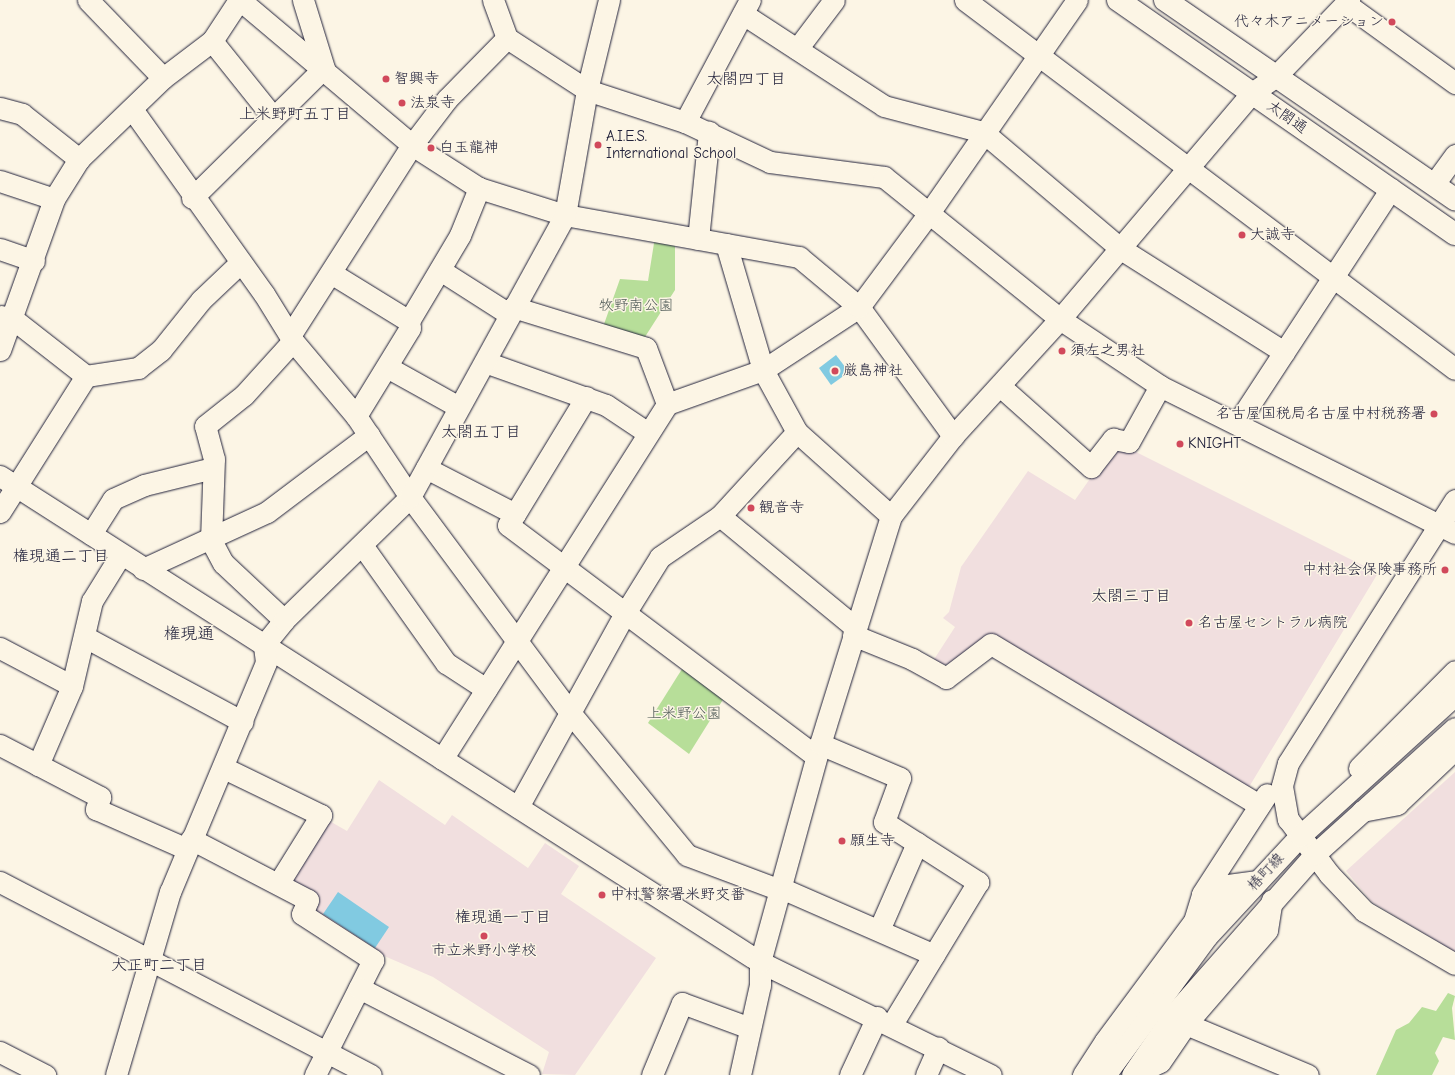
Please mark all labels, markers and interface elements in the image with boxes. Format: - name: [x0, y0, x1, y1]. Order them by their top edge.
- place label: 代々木アニメーション: [1234, 13, 1384, 31]
- marker: 代々木アニメーション: [1387, 17, 1397, 27]
- district label: 太閤四丁目: [706, 69, 786, 89]
- place label: 智興寺: [394, 70, 439, 88]
- marker: 智興寺: [381, 74, 391, 84]
- place label: 法泉寺: [410, 94, 455, 112]
- street label: 太閤通: [1263, 97, 1311, 137]
- marker: 法泉寺: [397, 98, 407, 108]
- district label: 上米野町五丁目: [239, 104, 351, 124]
- place label: A.I.E.S. International School: [606, 127, 736, 162]
- place label: 白玉龍神: [439, 139, 499, 157]
- marker: A.I.E.S. International School: [593, 140, 603, 150]
- marker: 白玉龍神: [426, 143, 436, 153]
- place label: 大誠寺: [1250, 226, 1295, 244]
- marker: 大誠寺: [1237, 230, 1247, 240]
- park label: 牧野南公園: [599, 297, 673, 315]
- place label: 須左之男社: [1070, 342, 1145, 360]
- marker: 須左之男社: [1057, 346, 1067, 356]
- place label: 厳島神社: [843, 362, 903, 380]
- marker: 厳島神社: [830, 366, 840, 376]
- place label: 名古屋国税局名古屋中村税務署: [1216, 405, 1426, 423]
- marker: 名古屋国税局名古屋中村税務署: [1429, 409, 1439, 419]
- district label: 太閤五丁目: [441, 422, 521, 442]
- place label: KNIGHT: [1188, 435, 1241, 453]
- marker: KNIGHT: [1175, 439, 1185, 449]
- place label: 観音寺: [759, 499, 804, 517]
- marker: 観音寺: [746, 503, 756, 513]
- district label: 権現通二丁目: [13, 546, 109, 566]
- place label: 中村社会保険事務所: [1302, 561, 1437, 579]
- marker: 中村社会保険事務所: [1440, 565, 1450, 575]
- district label: 太閤三丁目: [1091, 586, 1171, 606]
- place label: 名古屋セントラル病院: [1198, 614, 1348, 632]
- marker: 名古屋セントラル病院: [1183, 617, 1195, 629]
- district label: 権現通: [164, 624, 214, 644]
- park label: 上米野公園: [647, 705, 721, 723]
- place label: 願生寺: [850, 832, 895, 850]
- marker: 願生寺: [837, 836, 847, 846]
- street label: 椿町線: [1244, 849, 1288, 895]
- place label: 中村警察署米野交番: [610, 886, 745, 904]
- marker: 中村警察署米野交番: [597, 890, 607, 900]
- district label: 権現通一丁目: [455, 907, 551, 927]
- marker: 市立米野小学校: [479, 931, 489, 941]
- place label: 市立米野小学校: [432, 942, 536, 960]
- district label: 大正町二丁目: [111, 955, 207, 975]

